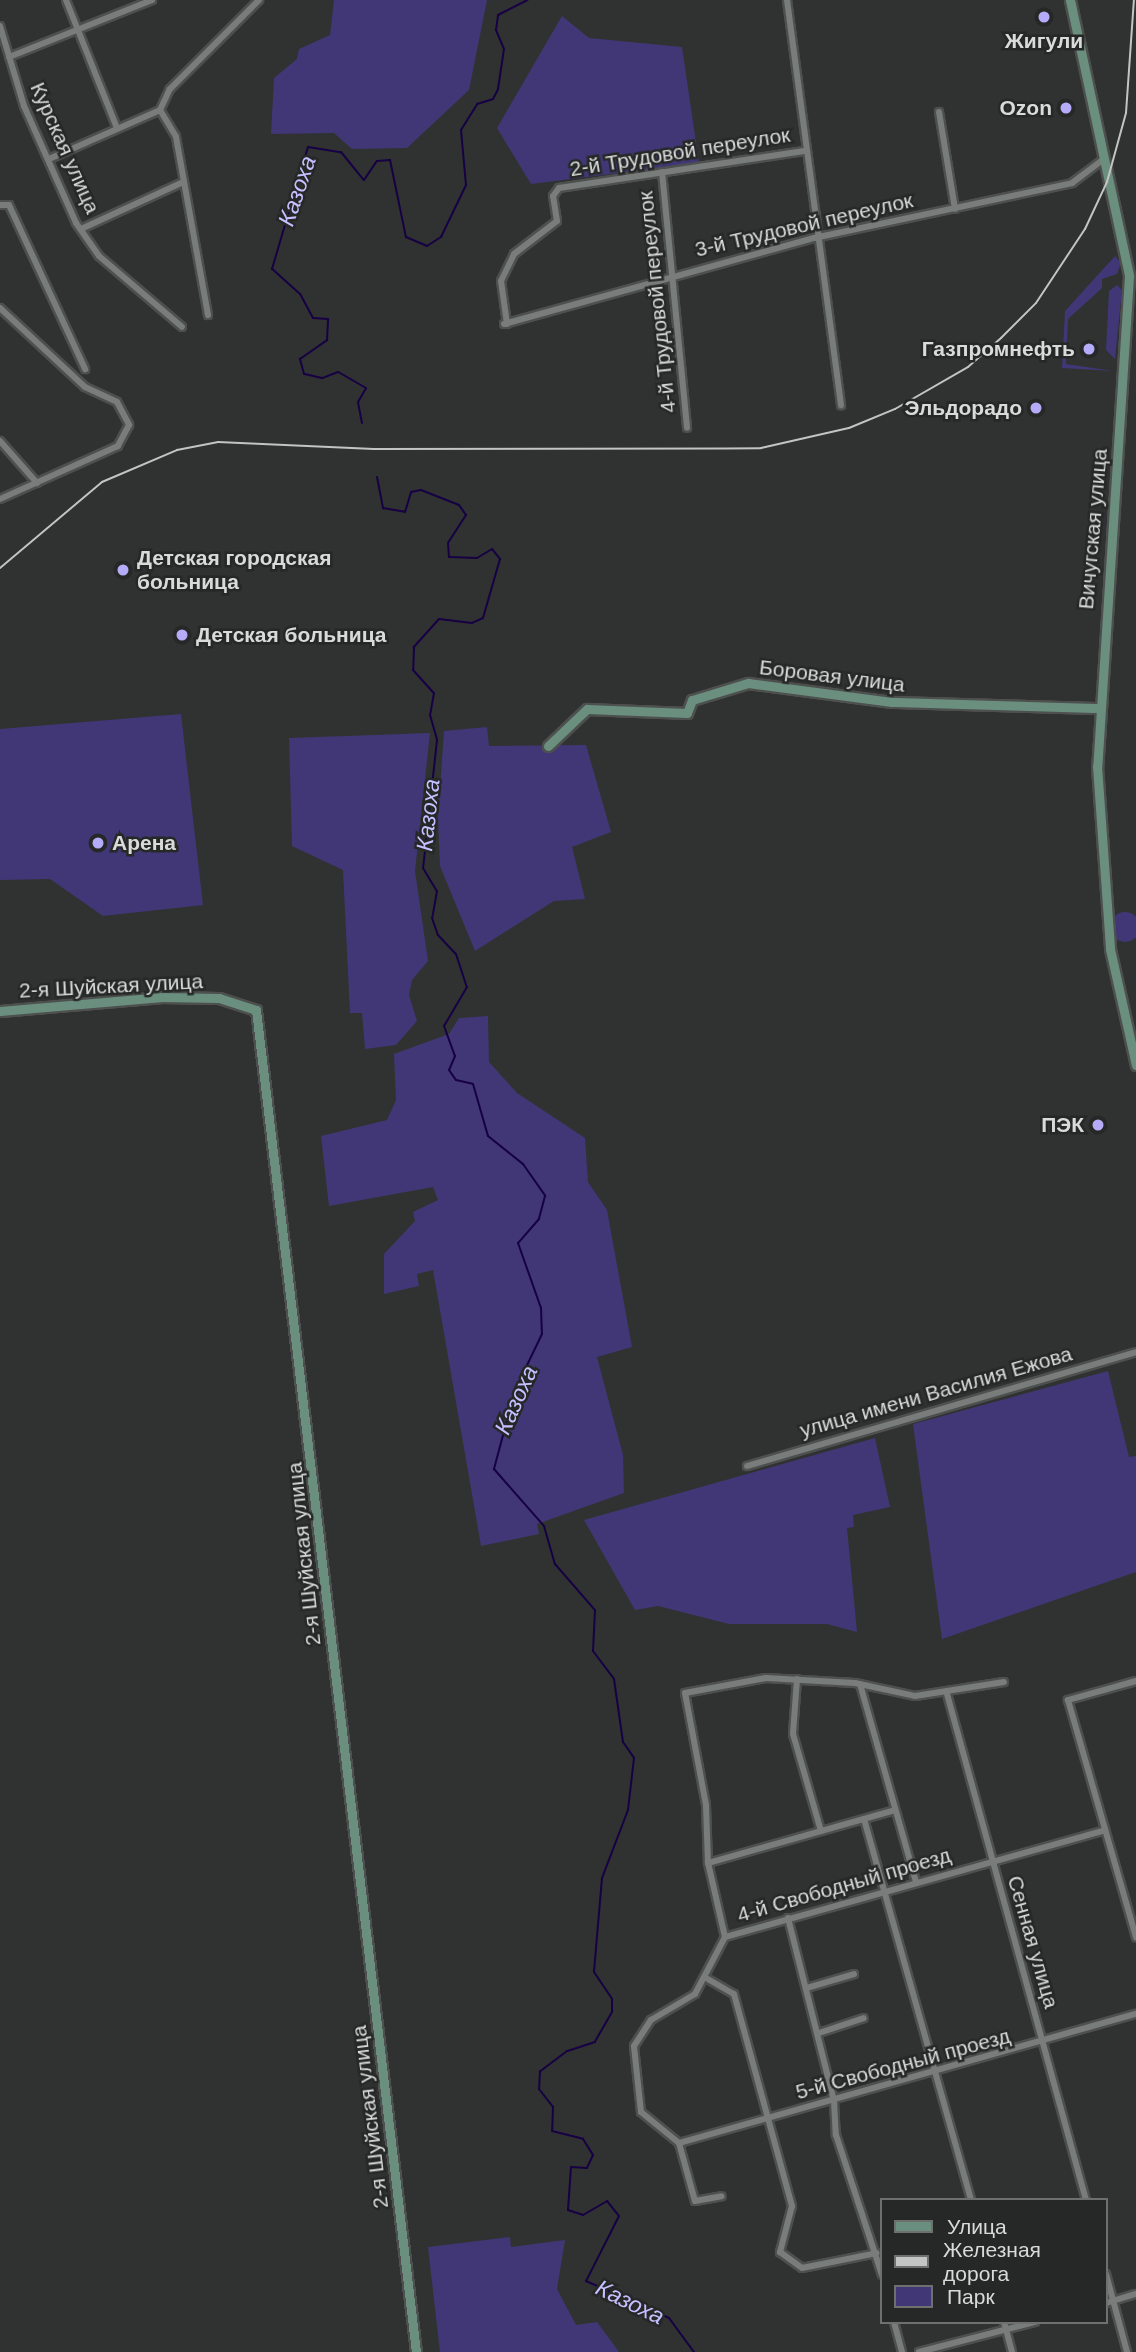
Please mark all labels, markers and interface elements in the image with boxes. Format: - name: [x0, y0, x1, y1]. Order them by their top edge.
- marker: Жигули: [1036, 9, 1052, 25]
- place label: Жигули: [1005, 28, 1083, 54]
- street label: Курская улица: [25, 78, 105, 218]
- place label: Ozon: [1000, 95, 1052, 121]
- marker: Ozon: [1058, 100, 1074, 116]
- street label: 2-й Трудовой переулок: [568, 122, 792, 182]
- water label: Казоха: [272, 152, 322, 230]
- street label: 3-й Трудовой переулок: [693, 188, 915, 262]
- street label: 4-й Трудовой переулок: [633, 190, 681, 414]
- place label: Газпромнефть: [922, 336, 1075, 362]
- marker: Газпромнефть: [1081, 341, 1097, 357]
- place label: Эльдорадо: [905, 395, 1022, 421]
- marker: Эльдорадо: [1028, 400, 1044, 416]
- street label: Вичугская улица: [1073, 448, 1113, 610]
- place label: Детская городская больница: [137, 545, 331, 595]
- marker: Детская городская больница: [115, 562, 131, 578]
- place label: Детская больница: [196, 622, 387, 648]
- marker: Детская больница: [174, 627, 190, 643]
- street label: Боровая улица: [758, 655, 906, 697]
- water label: Казоха: [410, 777, 446, 853]
- place label: Арена: [112, 830, 176, 856]
- marker: Арена: [90, 835, 106, 851]
- street label: 2-я Шуйская улица: [18, 969, 204, 1003]
- place label: ПЭК: [1041, 1112, 1084, 1138]
- marker: ПЭК: [1090, 1117, 1106, 1133]
- street label: улица имени Василия Ежова: [797, 1341, 1075, 1443]
- water label: Казоха: [489, 1361, 543, 1439]
- street label: 2-я Шуйская улица: [282, 1461, 326, 1647]
- street label: 4-й Свободный проезд: [734, 1842, 954, 1928]
- street label: Сенная улица: [1002, 1873, 1064, 2011]
- street label: 5-й Свободный проезд: [793, 2023, 1013, 2105]
- street label: 2-я Шуйская улица: [346, 2024, 394, 2210]
- legend: [880, 2198, 1108, 2324]
- text: Улица: [947, 2215, 1007, 2238]
- text: Железная дорога: [943, 2238, 1041, 2285]
- water label: Казоха: [591, 2274, 669, 2330]
- text: Парк: [947, 2285, 995, 2308]

